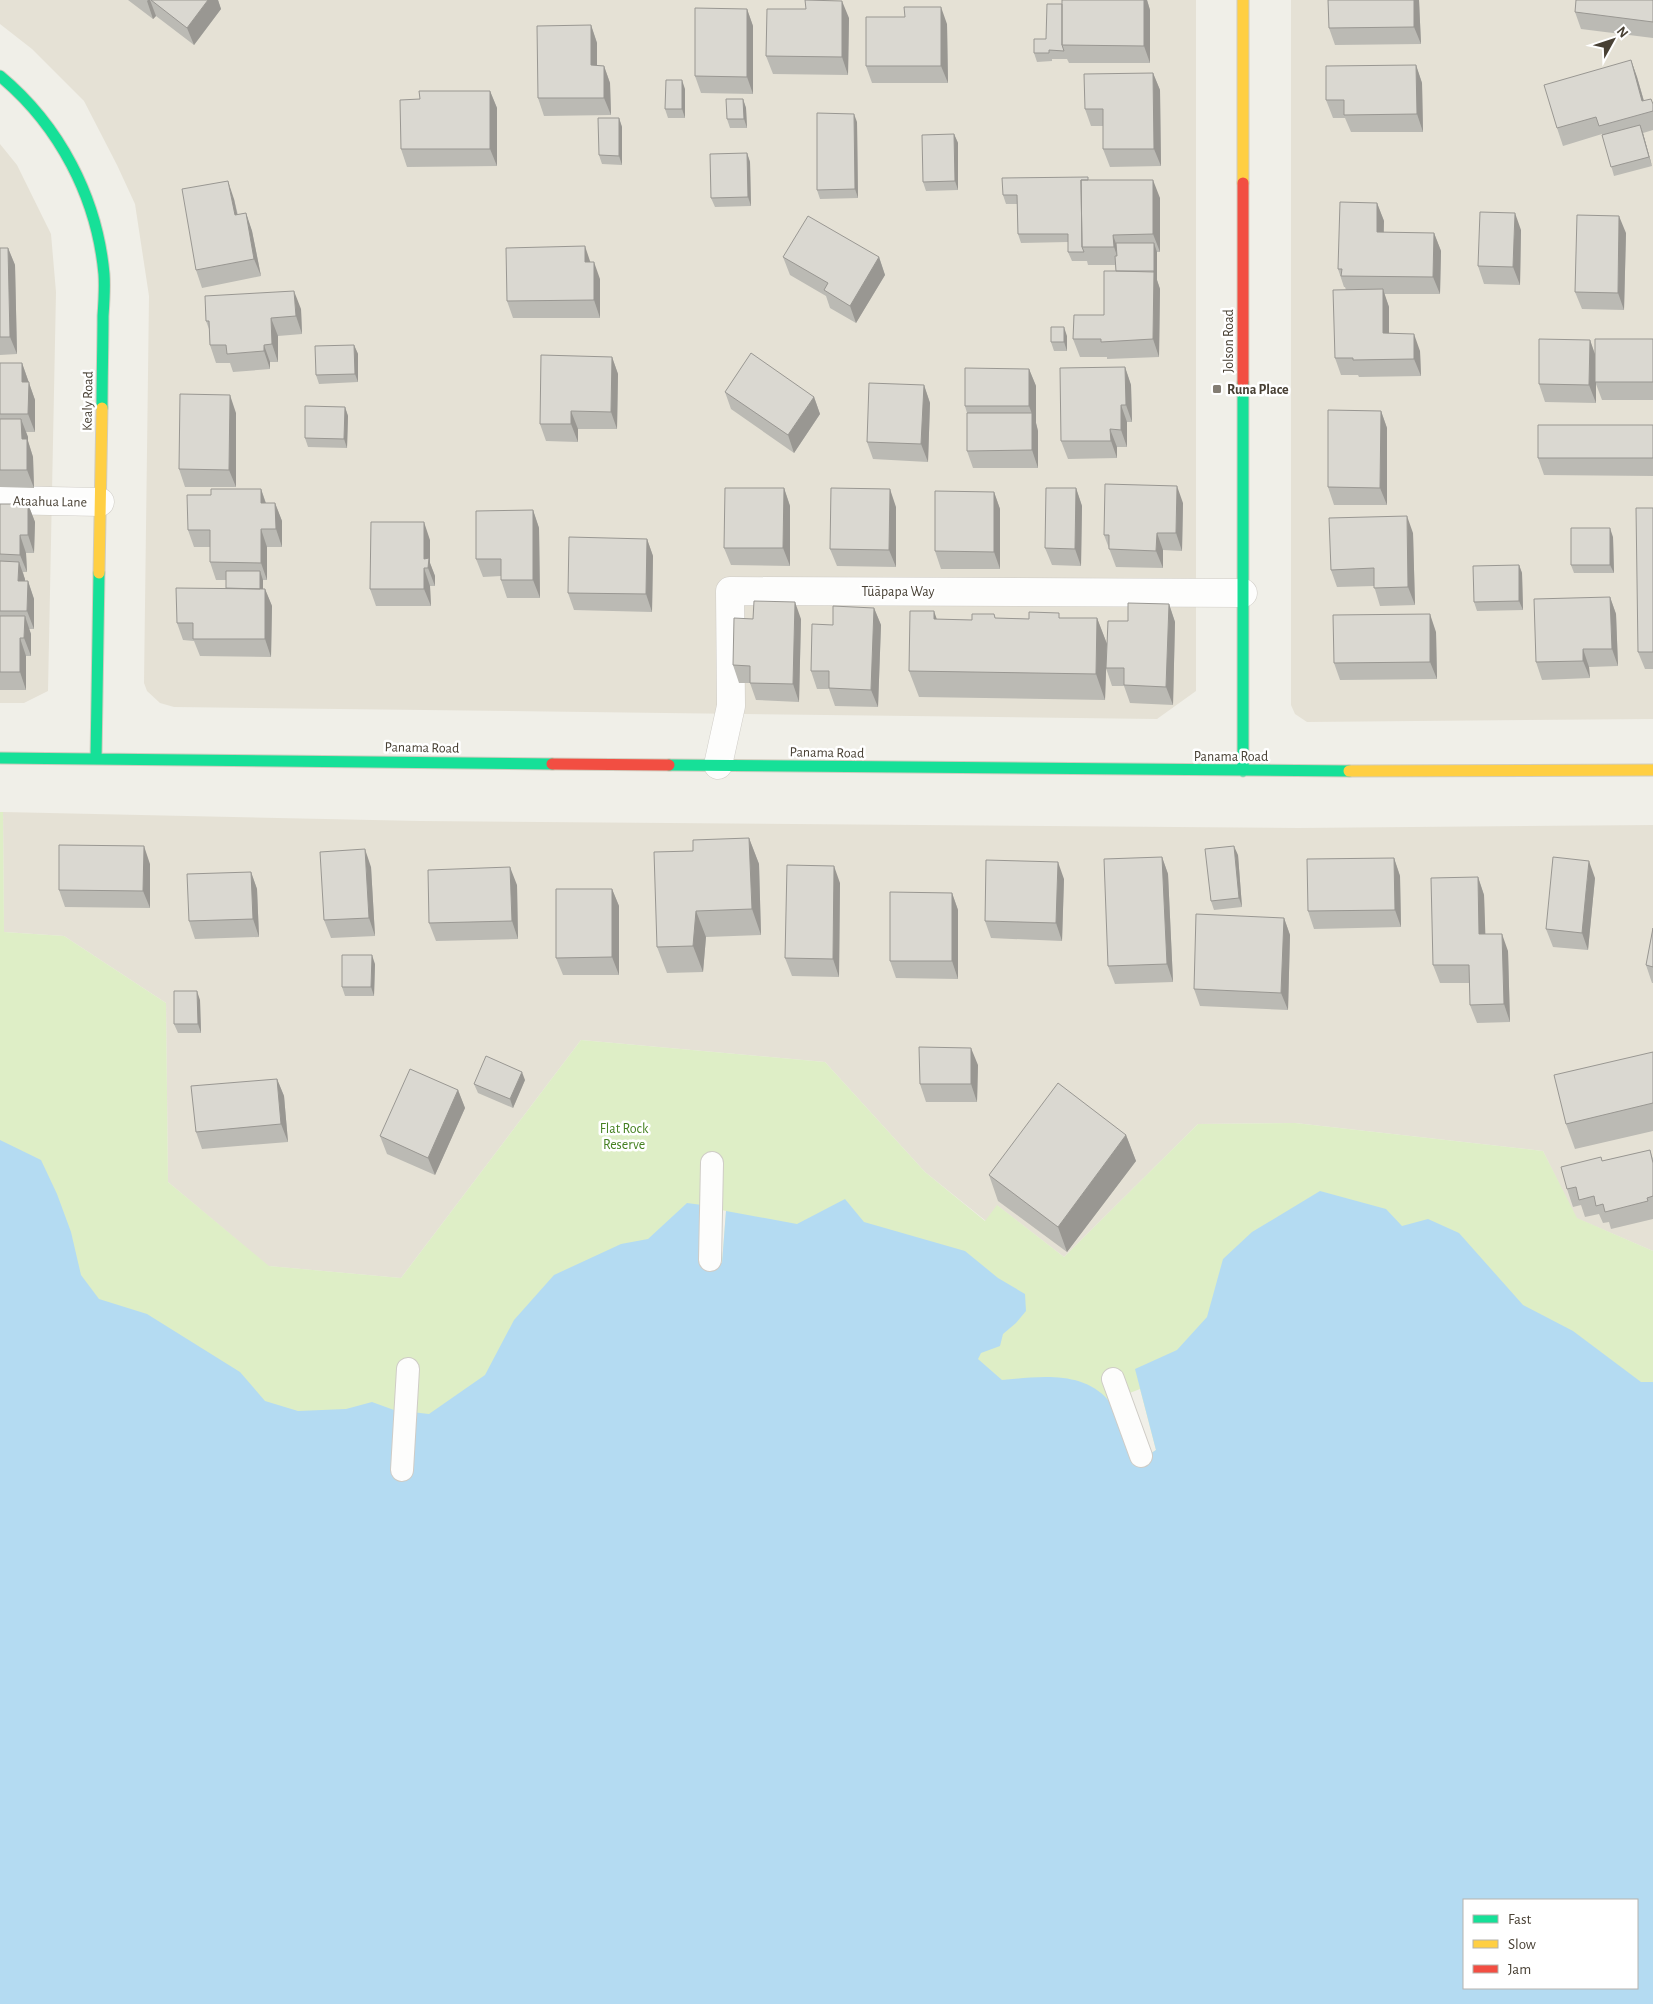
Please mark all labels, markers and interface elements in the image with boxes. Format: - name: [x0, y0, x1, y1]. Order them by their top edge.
- north arrow: [1588, 15, 1638, 65]
- text: N: [1614, 24, 1631, 41]
- street label: Jolson Road: [1222, 309, 1236, 373]
- street label: Kealy Road: [80, 371, 96, 431]
- marker: Runa Place: [1211, 383, 1223, 395]
- place label: Runa Place: [1227, 383, 1289, 397]
- street label: Ataahua Lane: [13, 494, 87, 510]
- street label: Tūāpapa Way: [862, 585, 934, 599]
- street label: Panama Road: [385, 740, 459, 756]
- street label: Panama Road: [790, 745, 864, 761]
- street label: Panama Road: [1194, 750, 1268, 764]
- park label: Flat Rock Reserve: [600, 1122, 649, 1152]
- legend: [1463, 1899, 1638, 1989]
- text: Fast: [1508, 1912, 1532, 1927]
- text: Slow: [1508, 1937, 1536, 1952]
- text: Jam: [1508, 1962, 1531, 1977]

